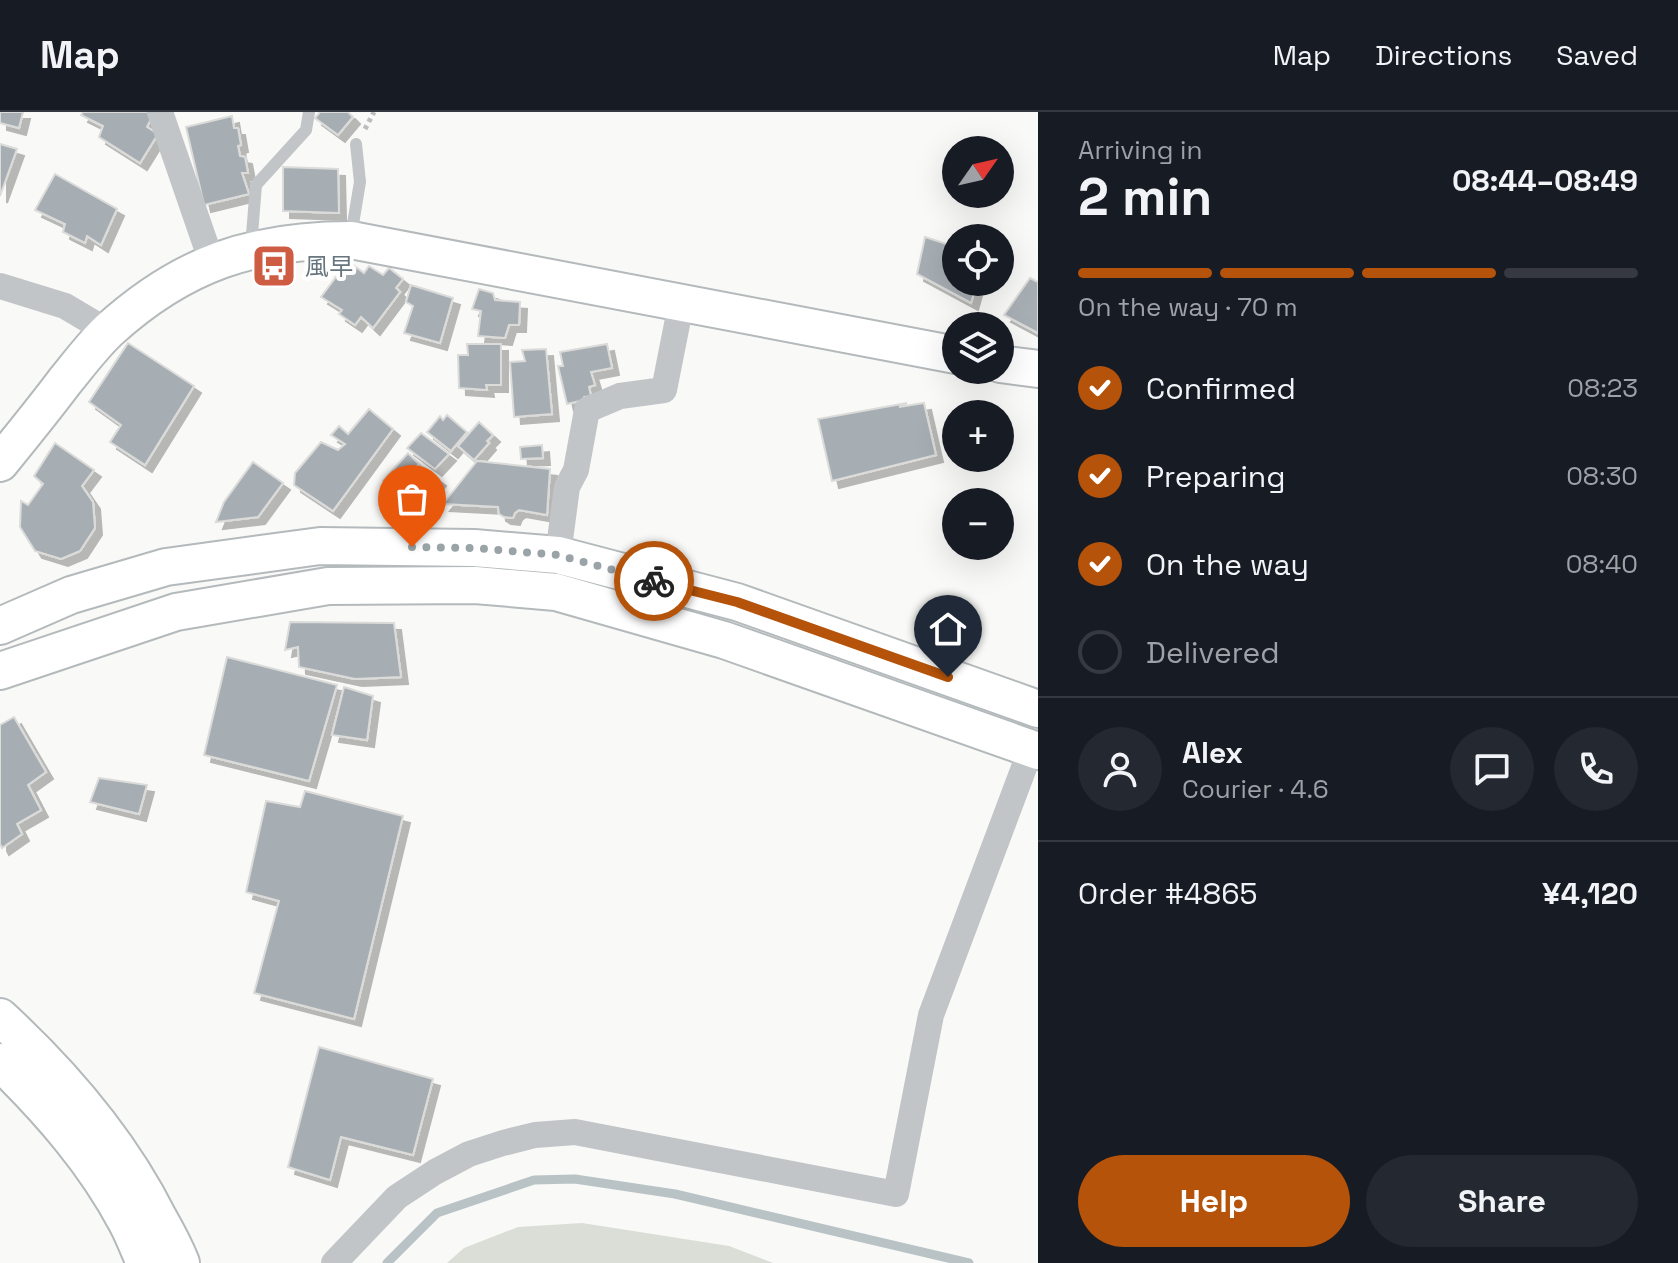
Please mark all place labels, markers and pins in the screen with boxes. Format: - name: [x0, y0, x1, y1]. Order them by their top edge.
- bus stop icon: 風早: [250, 242, 298, 290]
- place label: 風早: [305, 251, 353, 282]
- pin: [378, 465, 446, 547]
- pin: [914, 595, 982, 677]

